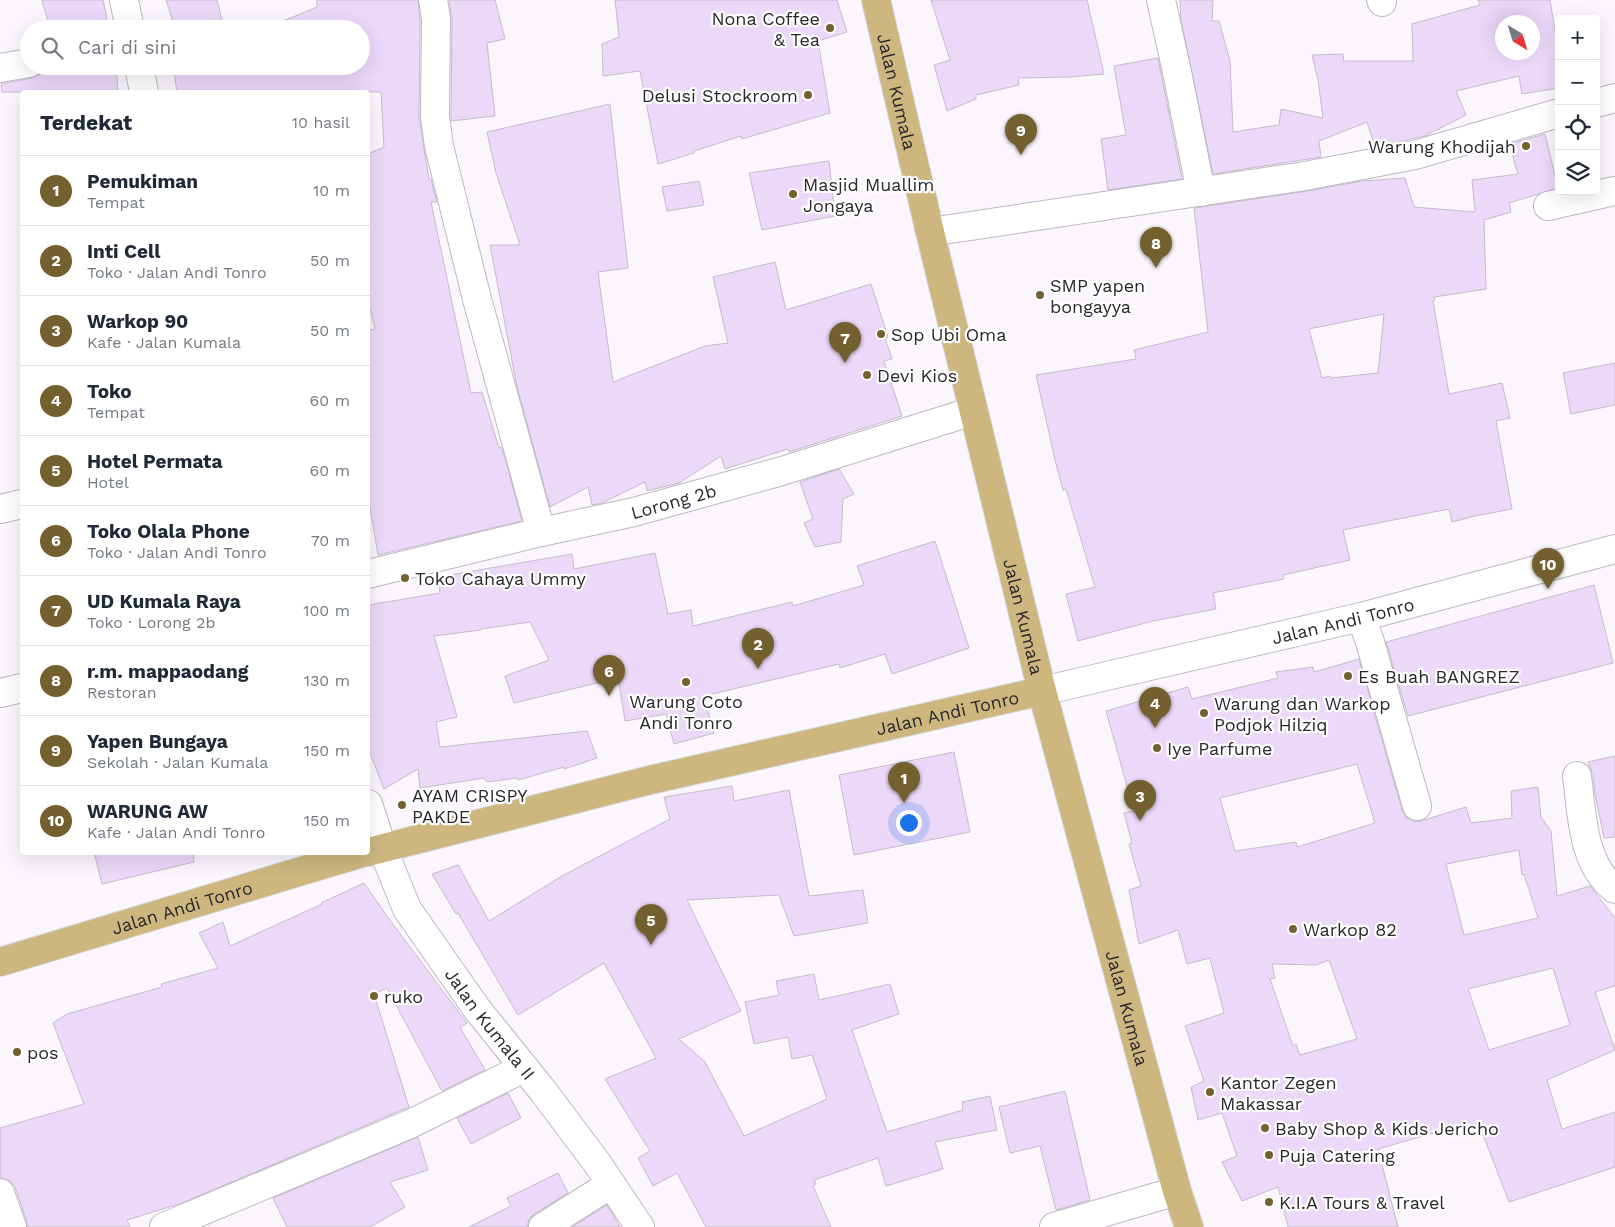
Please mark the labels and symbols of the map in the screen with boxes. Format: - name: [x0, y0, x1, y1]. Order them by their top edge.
- place label: Nona Coffee & Tea: [711, 8, 820, 50]
- north arrow: [1495, 15, 1540, 60]
- marker: Nona Coffee & Tea: [824, 22, 836, 34]
- street label: Jalan Kumala: [874, 31, 921, 152]
- place label: Delusi Stockroom: [642, 85, 798, 106]
- marker: Delusi Stockroom: [802, 89, 814, 101]
- pin: 9: [1005, 114, 1037, 155]
- place label: Warung Khodijah: [1368, 136, 1516, 157]
- marker: Warung Khodijah: [1520, 140, 1532, 152]
- place label: Masjid Muallim Jongaya: [803, 174, 934, 216]
- marker: Masjid Muallim Jongaya: [787, 188, 799, 200]
- pin: 8: [1140, 227, 1172, 268]
- place label: SMP yapen bongayya: [1050, 275, 1145, 317]
- marker: SMP yapen bongayya: [1034, 289, 1046, 301]
- pin: 7: [829, 322, 861, 363]
- place label: Sop Ubi Oma: [891, 324, 1006, 345]
- marker: Sop Ubi Oma: [875, 328, 887, 340]
- place label: Devi Kios: [877, 365, 957, 386]
- marker: Devi Kios: [861, 369, 873, 381]
- street label: Lorong 2b: [628, 479, 719, 523]
- pin: 10: [1532, 548, 1564, 589]
- street label: Jalan Kumala: [1000, 556, 1048, 677]
- place label: Toko Cahaya Ummy: [415, 568, 587, 589]
- marker: Toko Cahaya Ummy: [399, 572, 411, 584]
- street label: Jalan Andi Tonro: [1270, 593, 1416, 648]
- pin: 2: [742, 628, 774, 669]
- pin: 6: [593, 655, 625, 696]
- place label: Es Buah BANGREZ: [1358, 666, 1520, 687]
- marker: Es Buah BANGREZ: [1342, 670, 1354, 682]
- marker: Warung Coto Andi Tonro: [680, 676, 692, 688]
- street label: Jalan Andi Tonro: [874, 686, 1021, 739]
- pin: 4: [1139, 687, 1171, 728]
- place label: Warung Coto Andi Tonro: [629, 691, 743, 733]
- place label: Warung dan Warkop Podjok Hilziq: [1214, 693, 1390, 735]
- marker: Warung dan Warkop Podjok Hilziq: [1198, 707, 1210, 719]
- place label: Iye Parfume: [1167, 738, 1272, 759]
- marker: Iye Parfume: [1151, 742, 1163, 754]
- pin: 1: [888, 762, 920, 803]
- pin: 3: [1124, 780, 1156, 821]
- place label: AYAM CRISPY PAKDE: [412, 785, 528, 827]
- marker: AYAM CRISPY PAKDE: [396, 799, 408, 811]
- your location: [896, 810, 922, 836]
- street label: Jalan Andi Tonro: [109, 876, 255, 938]
- pin: 5: [635, 904, 667, 945]
- place label: Warkop 82: [1303, 919, 1397, 940]
- marker: Warkop 82: [1287, 923, 1299, 935]
- street label: Jalan Kumala: [1102, 948, 1153, 1068]
- street label: Jalan Kumala II: [441, 964, 540, 1084]
- place label: ruko: [384, 986, 423, 1007]
- marker: ruko: [368, 990, 380, 1002]
- place label: pos: [27, 1042, 59, 1063]
- marker: pos: [11, 1046, 23, 1058]
- place label: Kantor Zegen Makassar: [1220, 1072, 1337, 1114]
- marker: Kantor Zegen Makassar: [1204, 1086, 1216, 1098]
- place label: Baby Shop & Kids Jericho: [1275, 1118, 1499, 1139]
- marker: Baby Shop & Kids Jericho: [1259, 1122, 1271, 1134]
- place label: Puja Catering: [1279, 1145, 1395, 1166]
- marker: Puja Catering: [1263, 1149, 1275, 1161]
- place label: K.I.A Tours & Travel: [1279, 1192, 1445, 1213]
- marker: K.I.A Tours & Travel: [1263, 1196, 1275, 1208]

